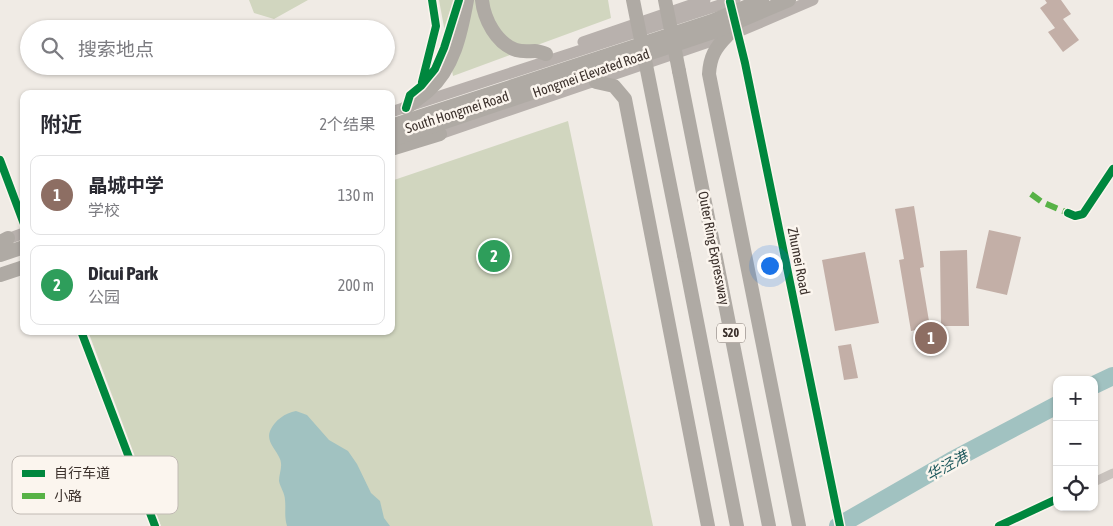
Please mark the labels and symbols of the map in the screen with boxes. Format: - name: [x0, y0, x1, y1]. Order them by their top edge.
- street label: Hongmei Elevated Road: [531, 46, 651, 100]
- street label: South Hongmei Road: [403, 88, 511, 136]
- street label: Outer Ring Expressway: [695, 190, 733, 306]
- street label: Zhumei Road: [785, 226, 813, 296]
- pin: 2: [478, 237, 510, 275]
- your location: [757, 253, 783, 279]
- pin: 1: [915, 319, 947, 357]
- road number: S20: [717, 323, 745, 342]
- water label: 华泾港: [923, 446, 972, 484]
- legend: [12, 456, 178, 514]
- text: 自行车道: [54, 465, 110, 481]
- text: 小路: [54, 488, 82, 504]

